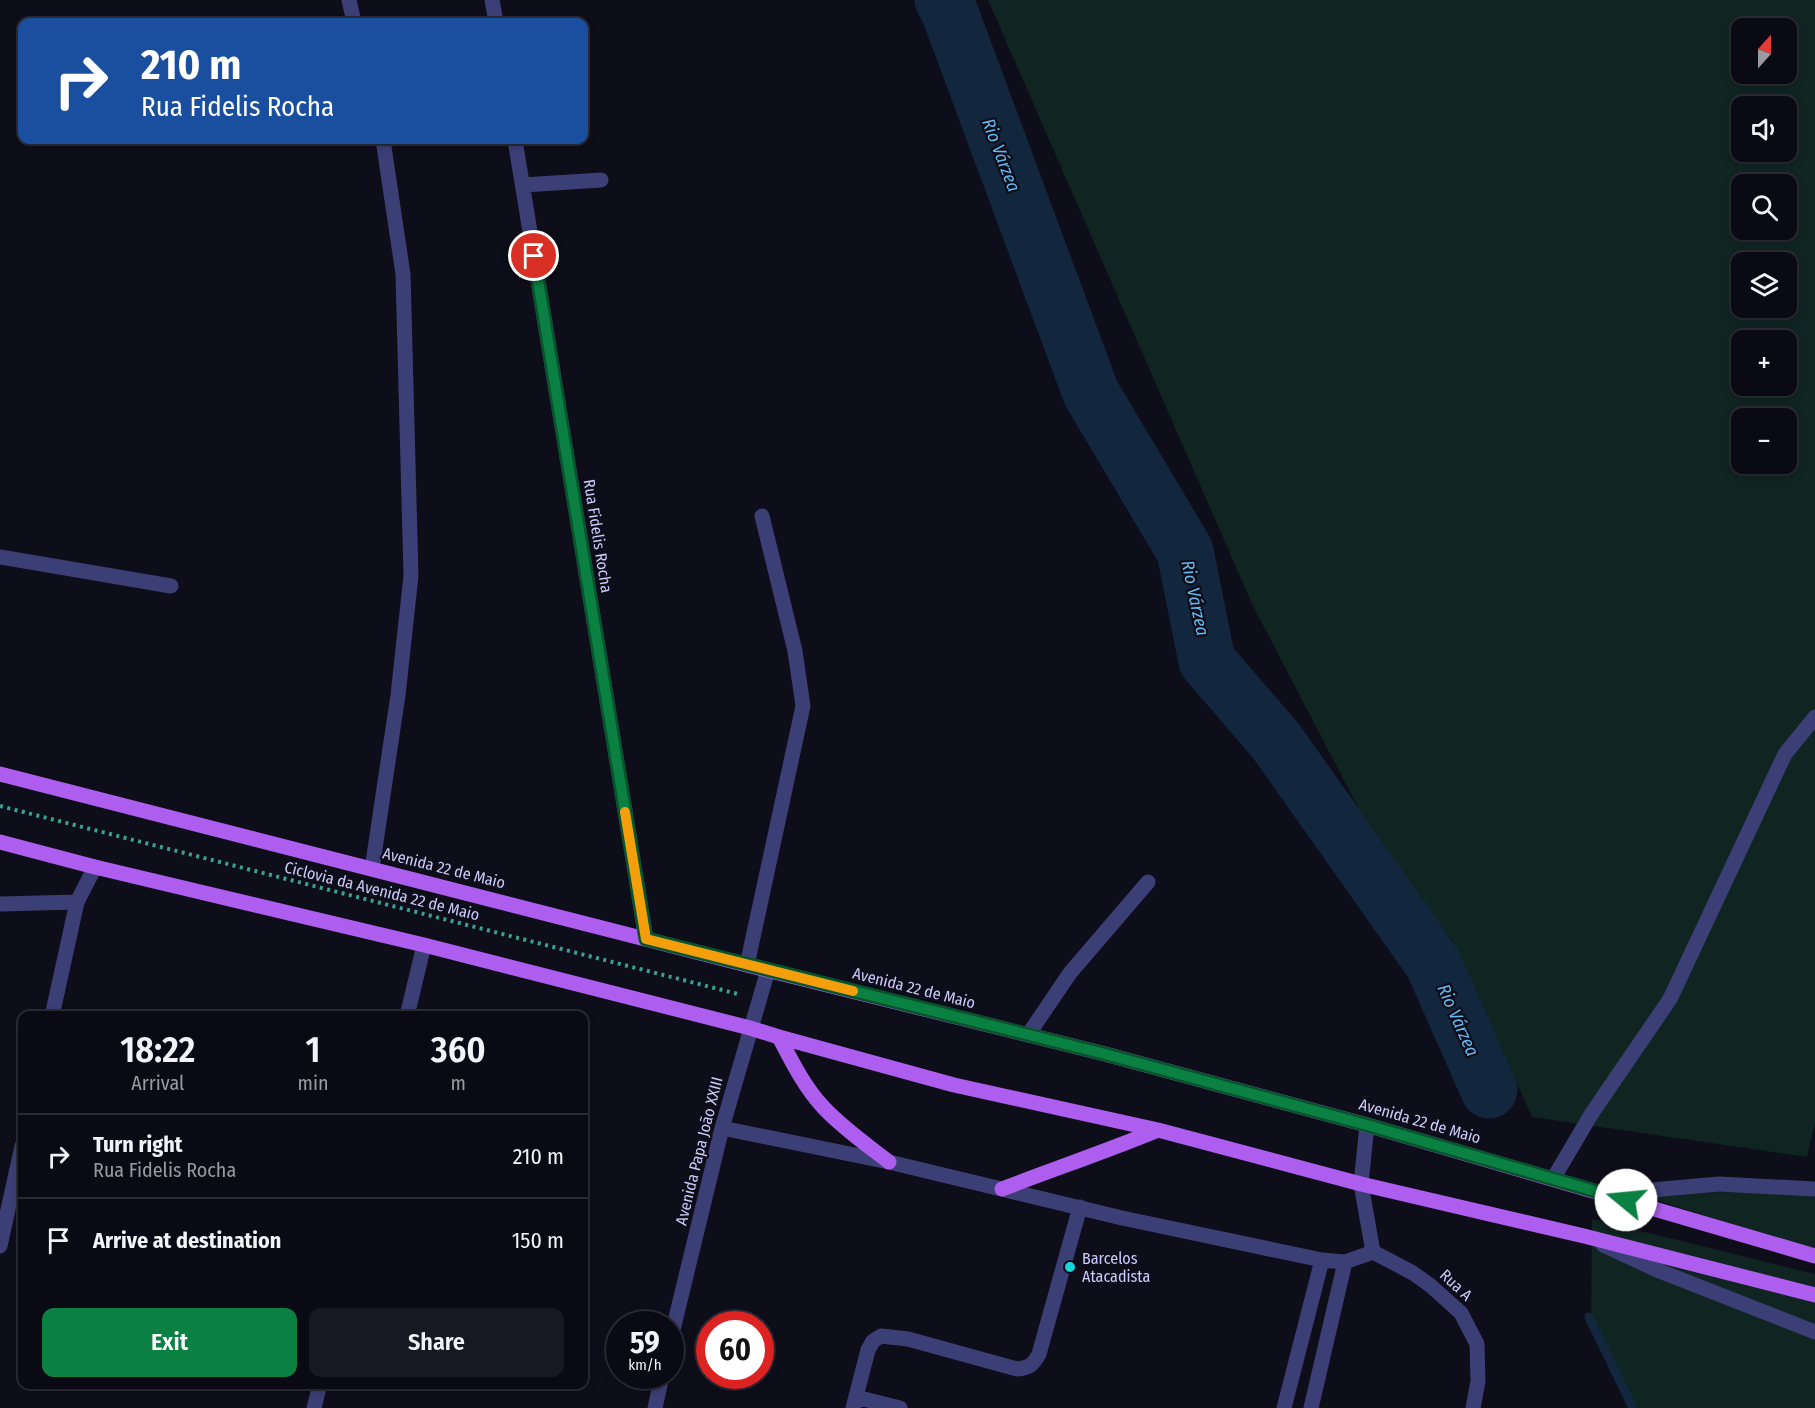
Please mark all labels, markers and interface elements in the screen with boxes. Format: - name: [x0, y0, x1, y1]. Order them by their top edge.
- north arrow: [1731, 18, 1797, 84]
- map controls: [1731, 18, 1797, 474]
- text: 210 m: [141, 40, 241, 90]
- icon: right: [42, 42, 120, 120]
- text: Rua Fidelis Rocha: [141, 91, 334, 123]
- button: sound: [1731, 96, 1797, 162]
- water label: Rio Várzea: [977, 115, 1025, 195]
- button: search: [1731, 174, 1797, 240]
- pin: [508, 230, 559, 281]
- icon: arrive: [517, 239, 550, 272]
- button: layers: [1731, 252, 1797, 318]
- button: +: [1731, 330, 1797, 396]
- button: −: [1731, 408, 1797, 474]
- street label: Rua Fidelis Rocha: [580, 478, 616, 594]
- water label: Rio Várzea: [1176, 558, 1214, 638]
- street label: Avenida 22 de Maio: [381, 844, 507, 892]
- street label: Ciclovia da Avenida 22 de Maio: [283, 858, 481, 924]
- street label: Avenida 22 de Maio: [851, 964, 977, 1012]
- water label: Rio Várzea: [1432, 981, 1484, 1059]
- text: 18:22: [120, 1028, 195, 1072]
- text: 1: [306, 1028, 321, 1072]
- text: 360: [431, 1028, 486, 1072]
- text: Arrival: [131, 1071, 184, 1095]
- text: min: [298, 1071, 329, 1095]
- text: m: [451, 1071, 466, 1095]
- street label: Avenida Papa João XXIII: [671, 1075, 727, 1227]
- street label: Avenida 22 de Maio: [1357, 1095, 1483, 1147]
- text: Turn right: [93, 1131, 182, 1158]
- icon: right: [42, 1140, 75, 1173]
- text: 210 m: [513, 1143, 564, 1170]
- text: Rua Fidelis Rocha: [93, 1158, 236, 1182]
- position arrow: [1594, 1168, 1658, 1232]
- icon: arrive: [42, 1224, 75, 1257]
- text: Arrive at destination: [93, 1227, 281, 1254]
- text: 150 m: [512, 1227, 564, 1254]
- place label: Barcelos Atacadista: [1082, 1249, 1150, 1286]
- marker: Barcelos Atacadista: [1063, 1260, 1077, 1274]
- street label: Rua A: [1436, 1265, 1476, 1305]
- button: Exit: [42, 1308, 297, 1377]
- button: Share: [309, 1308, 564, 1377]
- speed limit sign: 60: [696, 1311, 774, 1389]
- text: 59: [630, 1325, 660, 1361]
- text: km/h: [628, 1356, 662, 1374]

